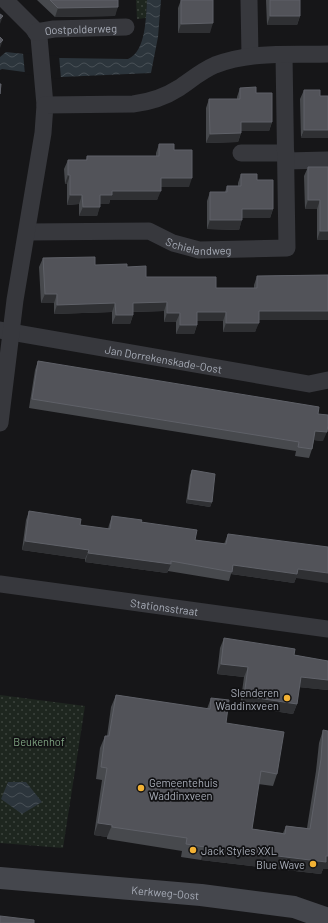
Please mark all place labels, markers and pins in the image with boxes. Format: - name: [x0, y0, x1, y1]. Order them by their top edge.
- place label: Slenderen Waddinxveen: [216, 686, 279, 712]
- marker: Slenderen Waddinxveen: [282, 693, 292, 703]
- place label: Gemeentehuis Waddinxveen: [149, 776, 218, 802]
- marker: Gemeentehuis Waddinxveen: [136, 783, 146, 793]
- place label: Jack Styles XXL: [201, 844, 277, 857]
- marker: Jack Styles XXL: [188, 845, 198, 855]
- place label: Blue Wave: [256, 858, 305, 871]
- marker: Blue Wave: [308, 859, 318, 869]

